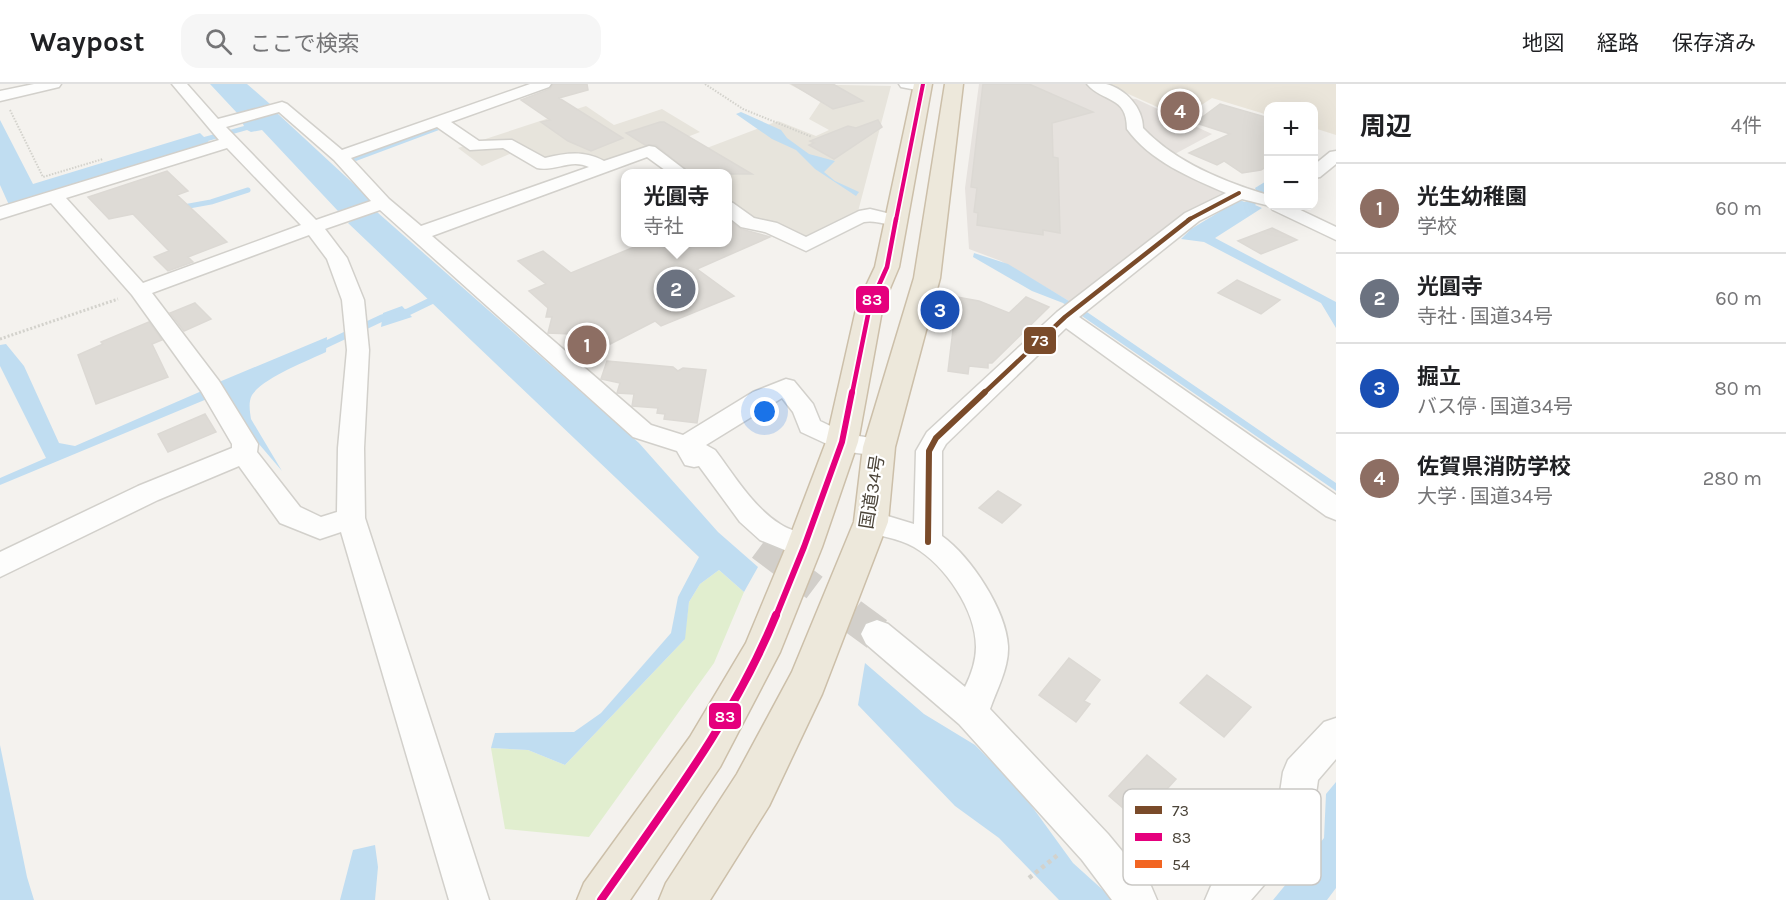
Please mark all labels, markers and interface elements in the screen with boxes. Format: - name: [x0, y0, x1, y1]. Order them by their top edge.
- search box: [181, 14, 601, 68]
- text: Waypost: [30, 25, 145, 58]
- icon: search: [202, 25, 235, 58]
- text: ここで検索: [250, 31, 360, 57]
- text: 地図: [1522, 31, 1564, 55]
- text: 経路: [1597, 31, 1639, 55]
- text: 保存済み: [1672, 31, 1756, 55]
- pin: 4: [1160, 88, 1200, 134]
- map controls: [1264, 102, 1318, 210]
- button: +: [1264, 102, 1318, 156]
- text: 周辺: [1360, 111, 1412, 142]
- text: 4件: [1731, 114, 1762, 137]
- button: −: [1264, 156, 1318, 210]
- popup: [621, 169, 732, 247]
- text: 光圓寺: [643, 184, 710, 210]
- text: 光生幼稚園: [1417, 184, 1527, 210]
- text: 1: [1376, 197, 1383, 220]
- text: 60 m: [1715, 197, 1762, 220]
- text: 寺社: [643, 215, 683, 238]
- text: 学校: [1417, 215, 1457, 238]
- pin: 2: [656, 266, 696, 312]
- text: 光圓寺: [1417, 274, 1483, 300]
- line badge: 83: [855, 285, 890, 314]
- text: 2: [1373, 287, 1386, 310]
- text: 60 m: [1715, 287, 1762, 310]
- pin: 3: [920, 288, 960, 332]
- text: 83: [862, 290, 882, 309]
- text: 寺社 · 国道34号: [1417, 305, 1553, 328]
- pin: 1: [568, 322, 606, 368]
- line badge: 73: [1023, 326, 1057, 355]
- text: 73: [1031, 331, 1049, 350]
- text: 掘立: [1417, 364, 1461, 390]
- text: 3: [1373, 377, 1386, 400]
- text: 80 m: [1714, 377, 1762, 400]
- text: バス停 · 国道34号: [1417, 395, 1573, 418]
- your location: [750, 397, 779, 426]
- street label: 国道34号: [855, 453, 889, 531]
- text: 佐賀県消防学校: [1417, 454, 1571, 480]
- text: 4: [1374, 467, 1385, 490]
- text: 280 m: [1703, 467, 1762, 490]
- text: 大学 · 国道34号: [1417, 485, 1553, 508]
- line badge: 83: [708, 702, 742, 730]
- text: 83: [715, 707, 735, 726]
- legend: [1123, 789, 1321, 885]
- text: 73: [1172, 801, 1189, 820]
- text: 83: [1172, 828, 1191, 847]
- text: 54: [1172, 855, 1190, 874]

